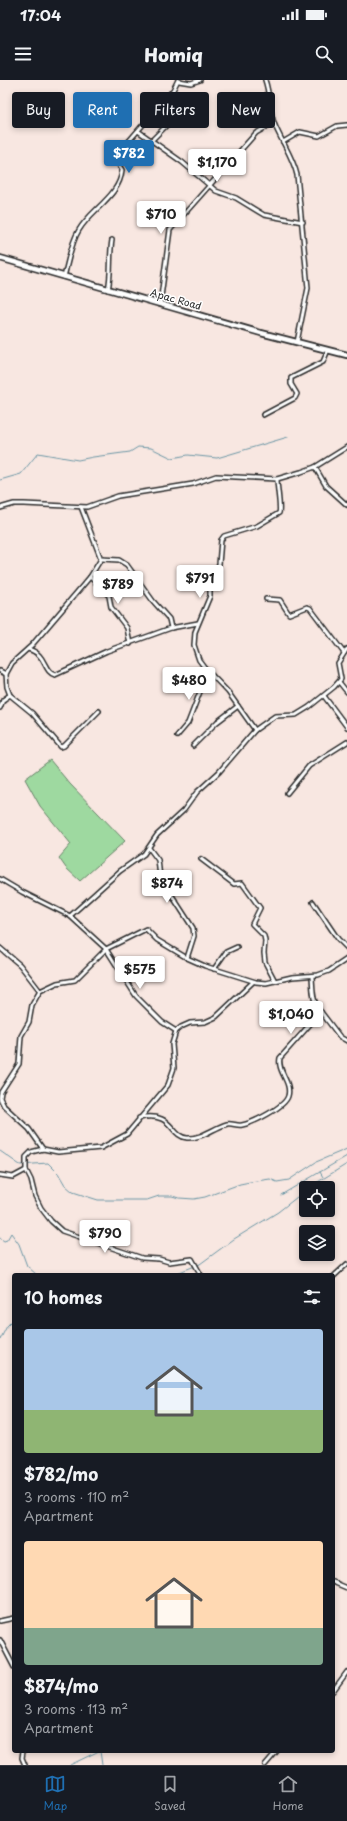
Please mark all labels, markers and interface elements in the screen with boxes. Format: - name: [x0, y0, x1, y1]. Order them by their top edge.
- text: 17:04: [20, 3, 61, 26]
- text: Homiq: [144, 41, 203, 68]
- icon: menu: [12, 43, 34, 65]
- icon: search: [313, 43, 335, 65]
- chip: Buy: [12, 92, 65, 128]
- chip: Rent: [73, 92, 132, 128]
- chip: Filters: [140, 92, 209, 128]
- chip: New: [217, 92, 275, 128]
- pin: $782: [105, 140, 153, 174]
- text: $782: [113, 143, 145, 162]
- pin: $1,170: [184, 149, 250, 183]
- text: $1,170: [197, 152, 237, 171]
- pin: $710: [137, 201, 185, 235]
- text: $710: [146, 204, 176, 223]
- street label: Apac Road: [149, 284, 204, 313]
- pin: $791: [176, 565, 224, 599]
- text: $791: [186, 568, 214, 587]
- pin: $789: [94, 571, 142, 605]
- text: $789: [102, 574, 134, 593]
- pin: $480: [165, 667, 213, 701]
- text: $480: [171, 670, 207, 689]
- pin: $874: [143, 870, 191, 904]
- text: $874: [151, 873, 183, 892]
- pin: $575: [116, 956, 164, 990]
- text: $575: [124, 959, 156, 978]
- pin: $1,040: [258, 1001, 324, 1035]
- text: $1,040: [268, 1004, 314, 1023]
- map controls: [299, 1181, 335, 1261]
- button: locate: [299, 1181, 335, 1217]
- pin: $790: [81, 1220, 129, 1254]
- text: $790: [88, 1223, 122, 1242]
- button: layers: [299, 1225, 335, 1261]
- text: 10 homes: [24, 1284, 102, 1310]
- icon: filters: [301, 1286, 323, 1308]
- icon: home: [138, 1355, 210, 1427]
- text: $782/mo: [24, 1461, 98, 1487]
- text: 3 rooms · 110 m²: [24, 1487, 129, 1506]
- text: Apartment: [24, 1506, 93, 1525]
- icon: home: [138, 1567, 210, 1639]
- text: $874/mo: [24, 1673, 98, 1699]
- text: 3 rooms · 113 m²: [24, 1699, 128, 1718]
- text: Apartment: [24, 1718, 93, 1737]
- tab: Map: [44, 1773, 67, 1814]
- tab: Saved: [154, 1773, 186, 1814]
- tab: Home: [273, 1773, 303, 1814]

